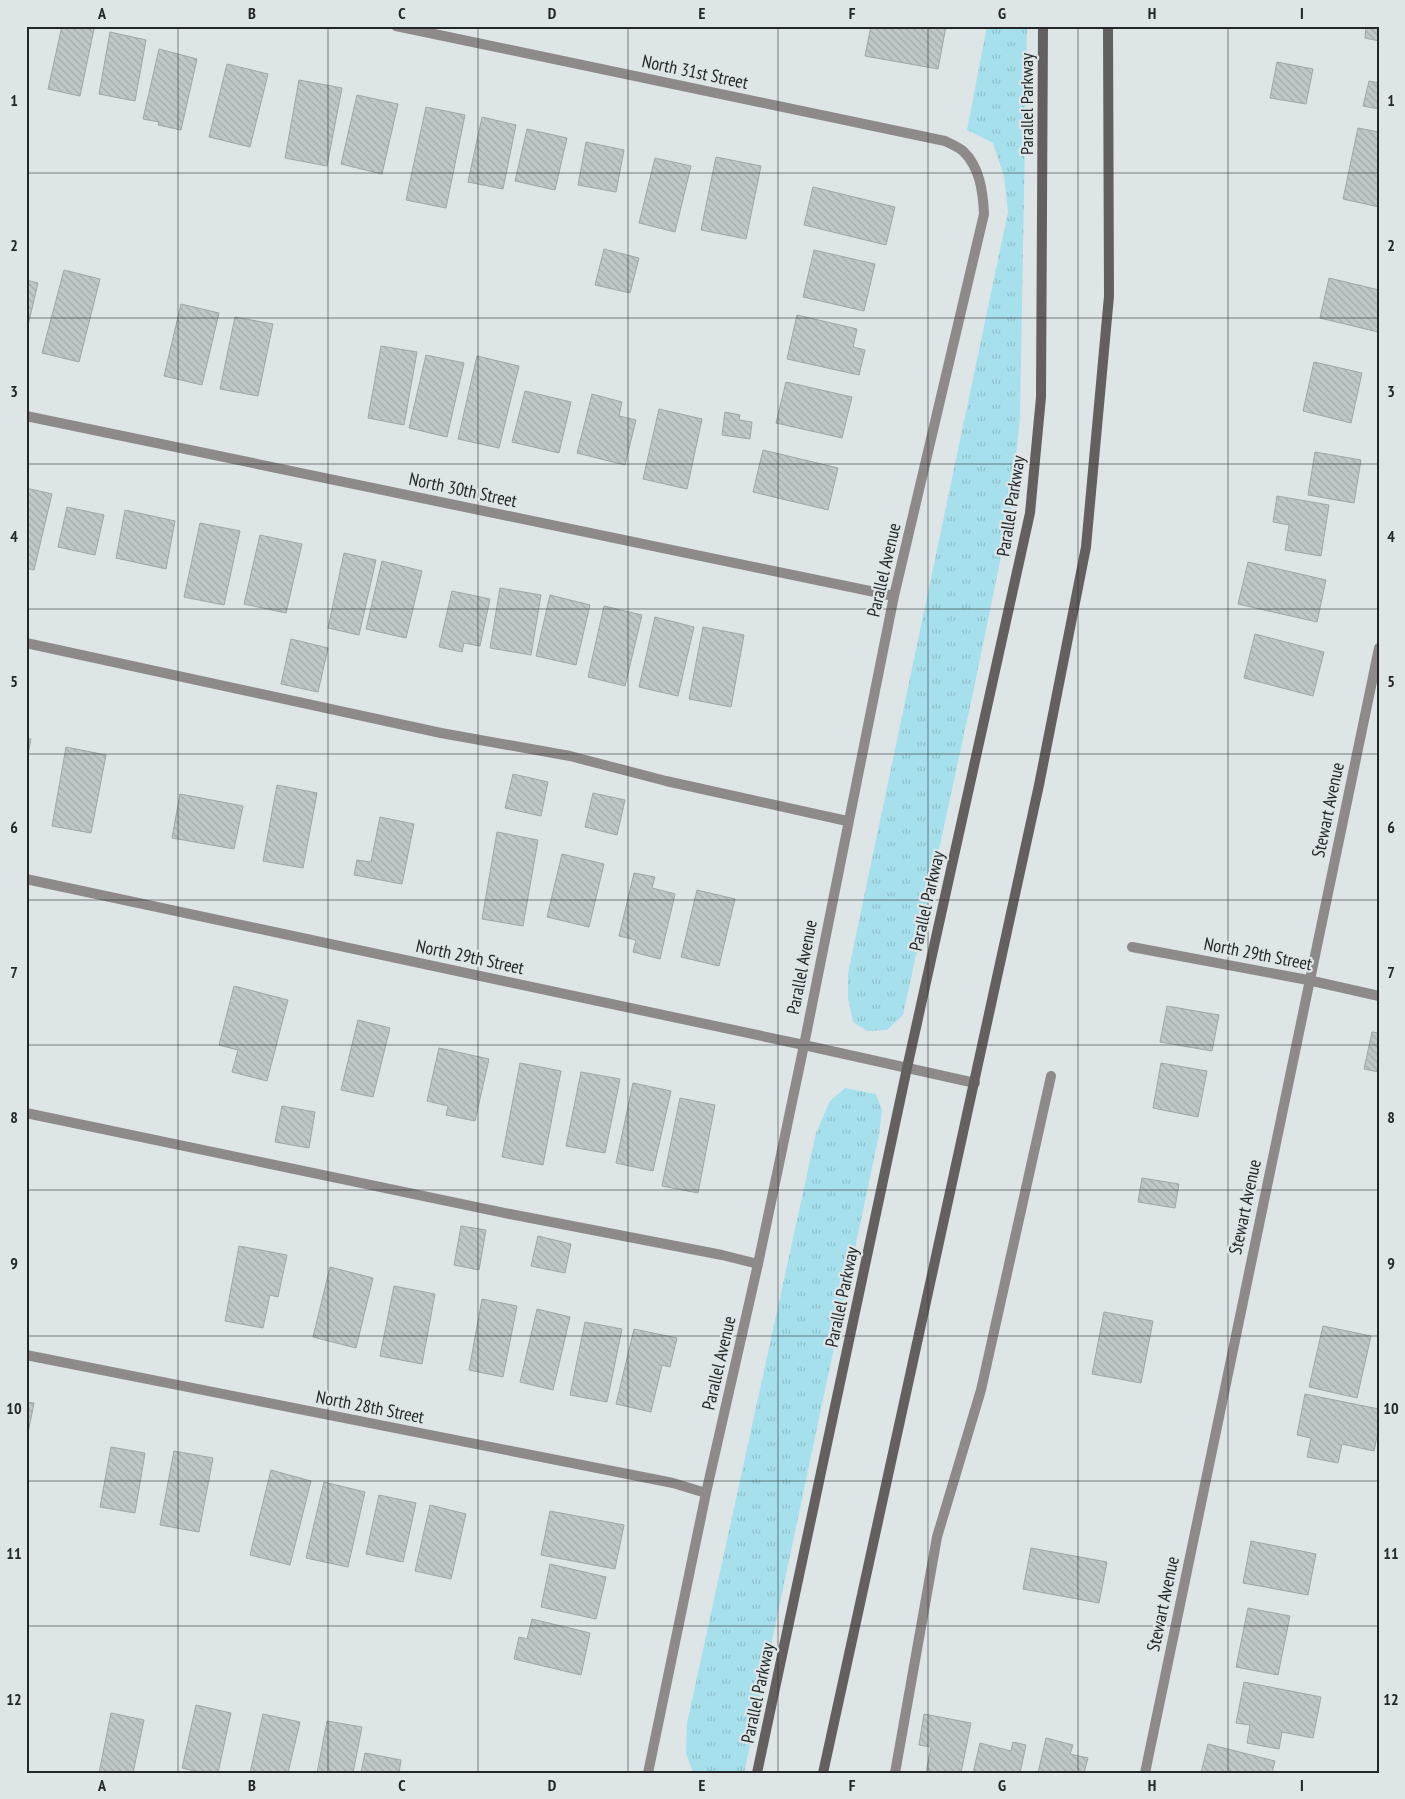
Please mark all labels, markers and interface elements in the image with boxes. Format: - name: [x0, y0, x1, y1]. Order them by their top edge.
- text: A: [97, 3, 107, 23]
- text: B: [248, 3, 256, 23]
- text: C: [398, 3, 406, 23]
- text: D: [548, 3, 557, 23]
- text: E: [699, 3, 706, 23]
- text: F: [849, 3, 856, 23]
- text: G: [998, 3, 1006, 23]
- text: H: [1148, 3, 1156, 23]
- text: I: [1300, 3, 1304, 23]
- street label: North 31st Street: [640, 49, 750, 94]
- street label: Parallel Parkway: [1015, 53, 1038, 155]
- text: 1: [10, 90, 18, 110]
- text: 1: [1387, 90, 1395, 110]
- text: 2: [10, 235, 18, 255]
- text: 2: [1387, 235, 1395, 255]
- text: 3: [10, 381, 18, 401]
- text: 3: [1387, 381, 1395, 401]
- street label: Parallel Parkway: [991, 453, 1030, 558]
- street label: North 30th Street: [407, 467, 519, 512]
- street label: Parallel Avenue: [862, 521, 905, 619]
- text: 4: [10, 526, 18, 546]
- text: 4: [1387, 526, 1395, 546]
- text: 5: [10, 671, 18, 691]
- text: 5: [1387, 671, 1395, 691]
- street label: Stewart Avenue: [1306, 760, 1349, 860]
- text: 6: [10, 817, 18, 837]
- text: 6: [1387, 817, 1395, 837]
- street label: Parallel Parkway: [904, 848, 949, 953]
- street label: Parallel Avenue: [781, 918, 822, 1016]
- street label: North 29th Street: [1202, 932, 1314, 975]
- street label: North 29th Street: [414, 934, 526, 979]
- text: 7: [10, 962, 18, 982]
- text: 7: [1387, 962, 1395, 982]
- text: 8: [10, 1107, 18, 1127]
- text: 8: [1387, 1107, 1395, 1127]
- street label: Stewart Avenue: [1223, 1157, 1266, 1257]
- street label: Parallel Parkway: [820, 1244, 863, 1349]
- text: 9: [10, 1253, 18, 1273]
- text: 9: [1387, 1253, 1395, 1273]
- street label: Parallel Avenue: [697, 1314, 740, 1412]
- street label: North 28th Street: [314, 1385, 426, 1428]
- text: 10: [6, 1398, 22, 1418]
- text: 10: [1383, 1398, 1399, 1418]
- text: 11: [6, 1543, 22, 1563]
- text: 11: [1383, 1543, 1399, 1563]
- street label: Stewart Avenue: [1141, 1554, 1184, 1654]
- street label: Parallel Parkway: [736, 1640, 779, 1745]
- text: 12: [6, 1689, 22, 1709]
- text: 12: [1383, 1689, 1399, 1709]
- text: A: [97, 1775, 107, 1795]
- text: B: [248, 1775, 256, 1795]
- text: C: [398, 1775, 406, 1795]
- text: D: [548, 1775, 557, 1795]
- text: E: [699, 1775, 706, 1795]
- text: F: [849, 1775, 856, 1795]
- text: G: [998, 1775, 1006, 1795]
- text: H: [1148, 1775, 1156, 1795]
- text: I: [1300, 1775, 1304, 1795]

